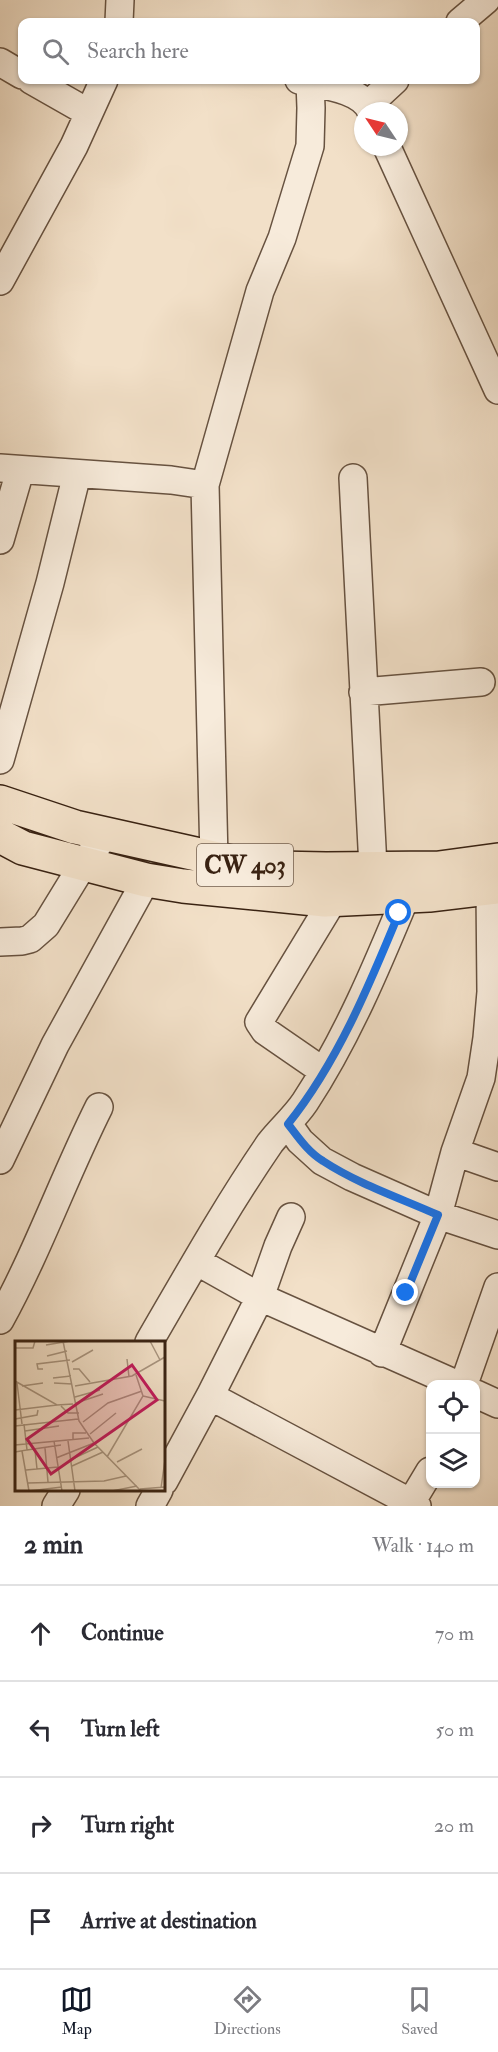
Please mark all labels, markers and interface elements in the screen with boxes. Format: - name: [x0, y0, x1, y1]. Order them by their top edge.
- search box: [18, 18, 480, 84]
- icon: search: [39, 35, 72, 68]
- text: Search here: [87, 37, 189, 65]
- north arrow: [354, 102, 408, 156]
- road number: CW 403: [197, 844, 293, 886]
- route start: [385, 899, 411, 925]
- route end: [392, 1279, 418, 1305]
- inset map: [15, 1341, 165, 1491]
- map controls: [426, 1380, 480, 1488]
- button: locate: [426, 1380, 480, 1434]
- button: layers: [426, 1434, 480, 1488]
- text: 2 min: [24, 1529, 83, 1561]
- text: Walk · 140 m: [372, 1533, 474, 1558]
- icon: ahead: [24, 1617, 57, 1650]
- text: Continue: [81, 1619, 164, 1647]
- text: 70 m: [435, 1621, 474, 1646]
- icon: left: [24, 1713, 57, 1746]
- text: Turn left: [81, 1715, 160, 1743]
- text: 50 m: [435, 1717, 474, 1742]
- icon: right: [24, 1809, 57, 1842]
- text: Turn right: [81, 1811, 174, 1839]
- text: 20 m: [434, 1813, 474, 1838]
- icon: arrive: [24, 1905, 57, 1938]
- text: Arrive at destination: [81, 1907, 257, 1935]
- tab: Map: [60, 1983, 93, 2039]
- tab: Directions: [214, 1983, 281, 2039]
- tab: Saved: [401, 1983, 438, 2039]

